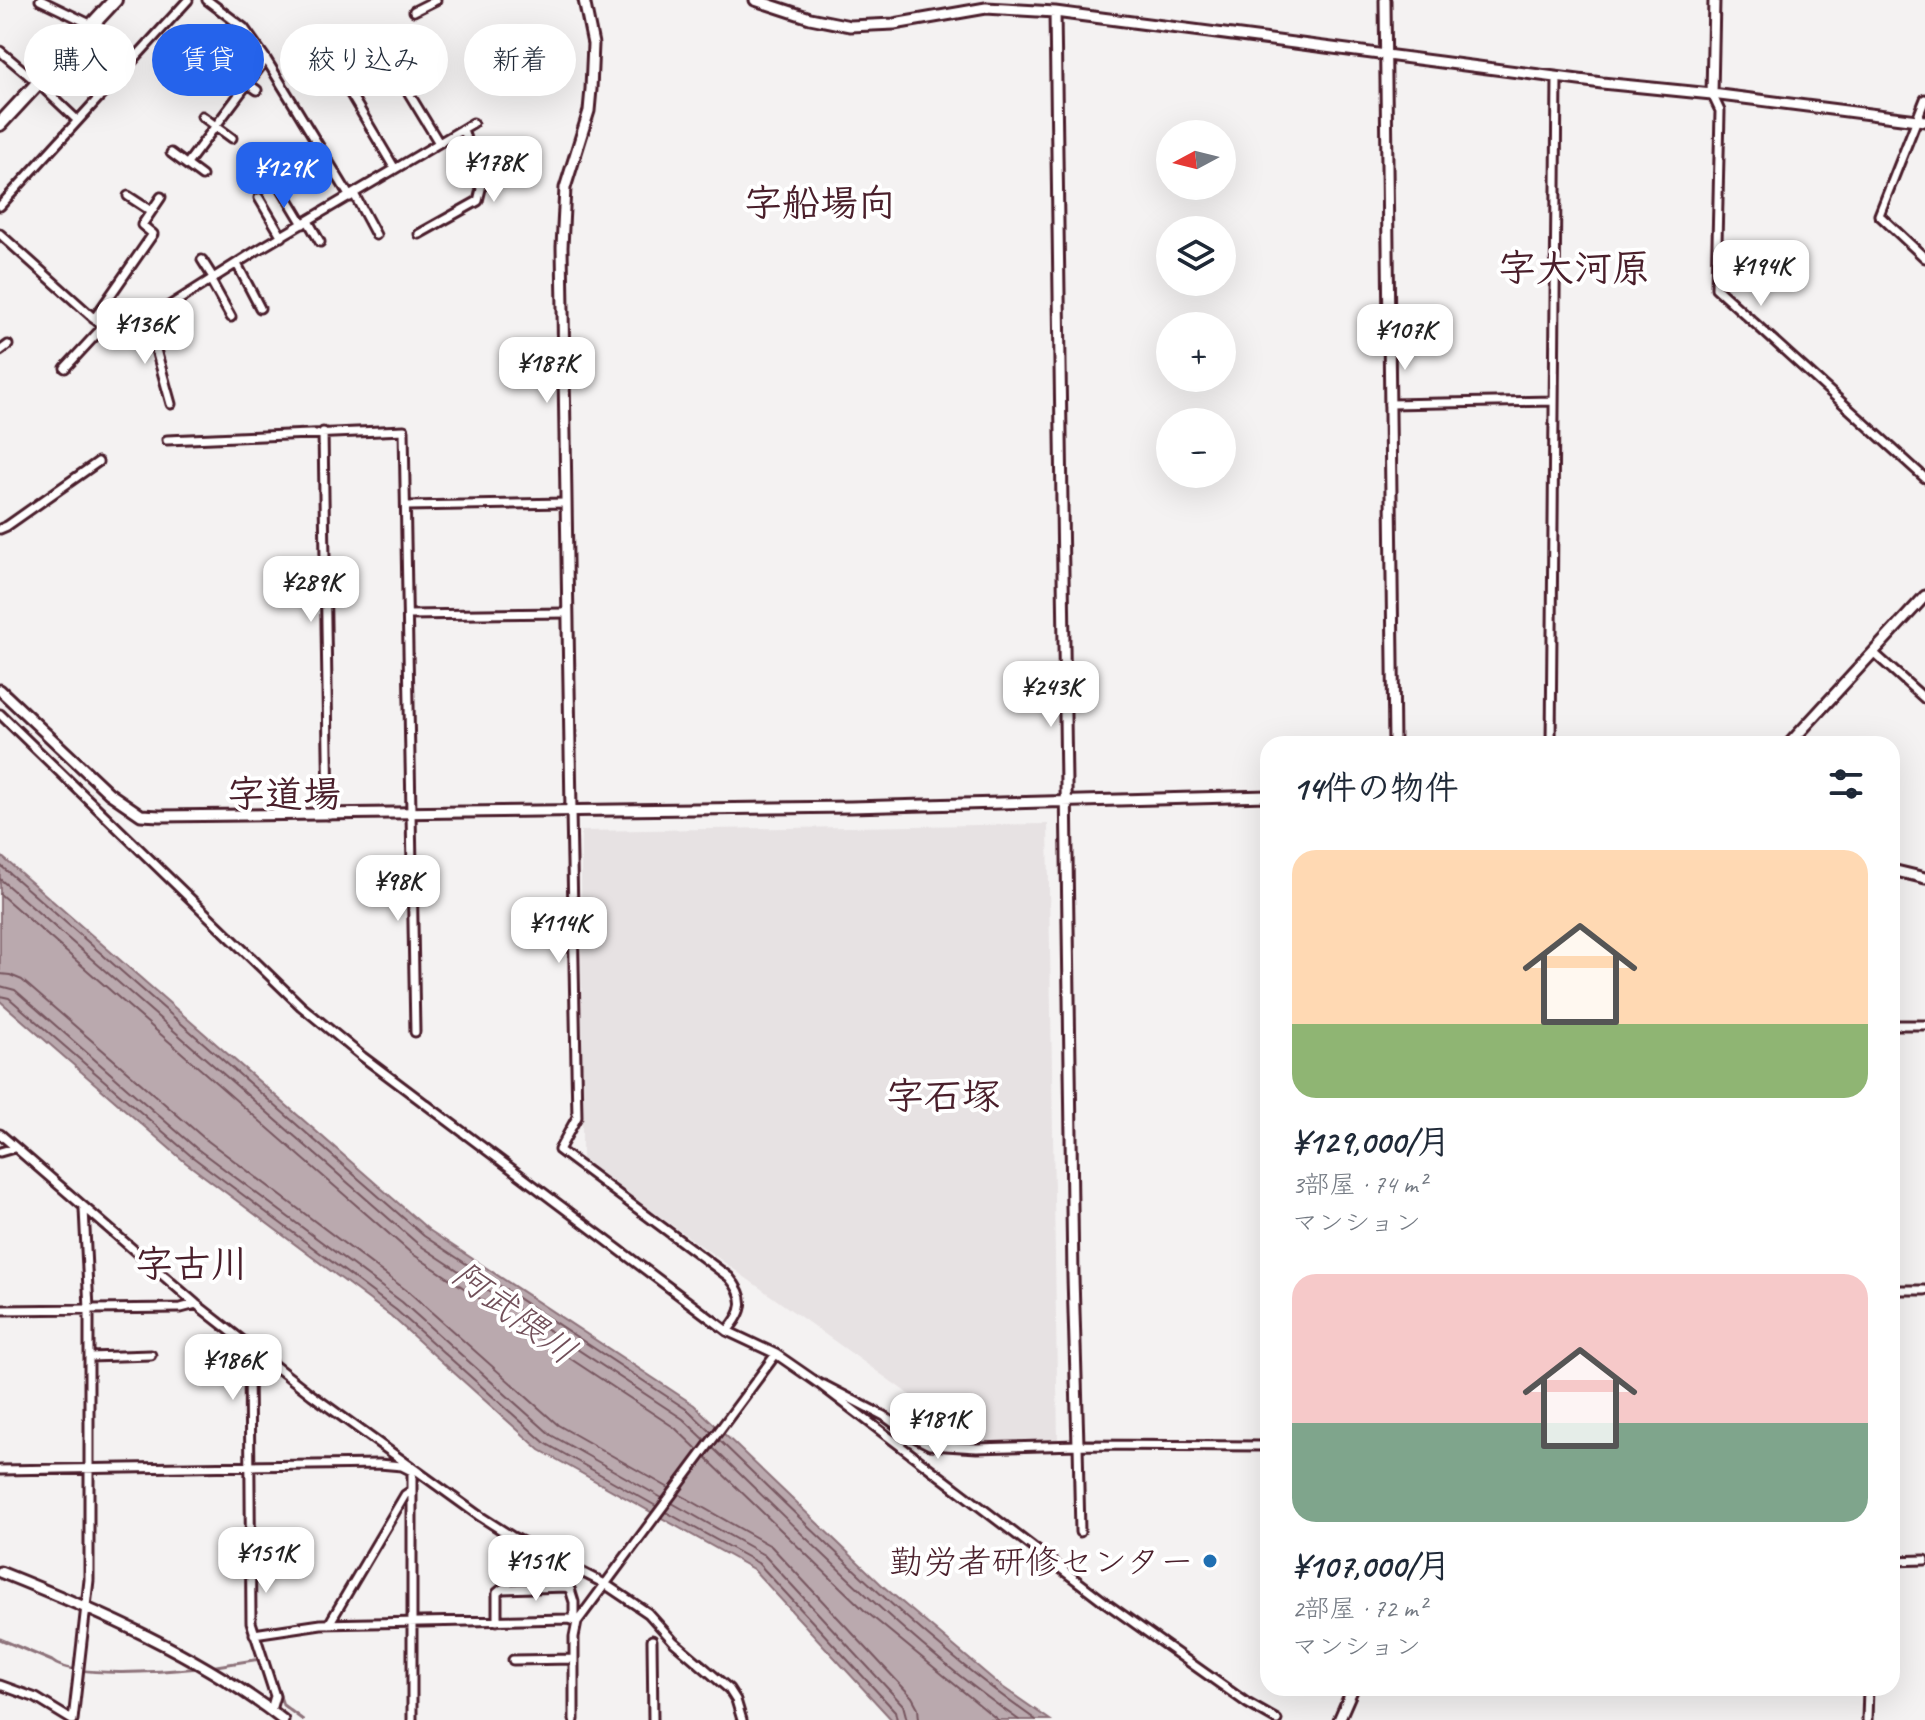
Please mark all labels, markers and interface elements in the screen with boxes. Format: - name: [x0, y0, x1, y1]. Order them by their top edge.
- chip: 購入: [24, 24, 136, 96]
- chip: 賃貸: [152, 24, 264, 96]
- chip: 絞り込み: [280, 24, 448, 96]
- chip: 新着: [464, 24, 576, 96]
- north arrow: [1156, 120, 1236, 200]
- map controls: [1156, 120, 1236, 488]
- pin: ¥178K: [438, 136, 550, 204]
- pin: ¥129K: [228, 142, 340, 210]
- text: ¥178K: [464, 145, 524, 178]
- text: ¥129K: [254, 151, 314, 184]
- district label: 字船場向: [744, 180, 896, 227]
- button: layers: [1156, 216, 1236, 296]
- pin: ¥194K: [1705, 240, 1817, 308]
- district label: 字大河原: [1498, 245, 1650, 292]
- text: ¥194K: [1731, 249, 1791, 282]
- pin: ¥136K: [89, 298, 201, 366]
- pin: ¥107K: [1349, 304, 1461, 372]
- text: ¥136K: [115, 307, 175, 340]
- button: +: [1156, 312, 1236, 392]
- text: ¥107K: [1375, 313, 1435, 346]
- pin: ¥187K: [491, 337, 603, 405]
- text: ¥187K: [517, 346, 577, 379]
- button: −: [1156, 408, 1236, 488]
- pin: ¥289K: [255, 556, 367, 624]
- text: ¥289K: [281, 565, 341, 598]
- pin: ¥243K: [995, 661, 1107, 729]
- text: ¥243K: [1021, 670, 1081, 703]
- icon: filters: [1824, 762, 1868, 806]
- text: 14件の物件: [1292, 766, 1459, 809]
- district label: 字道場: [227, 771, 341, 818]
- pin: ¥98K: [351, 855, 445, 923]
- text: ¥98K: [374, 864, 422, 897]
- pin: ¥114K: [503, 897, 615, 965]
- icon: home: [1508, 902, 1652, 1046]
- text: ¥114K: [529, 906, 589, 939]
- district label: 字石塚: [886, 1073, 1000, 1120]
- text: ¥129,000/月: [1292, 1120, 1451, 1163]
- text: 3部屋 · 74 m²: [1292, 1168, 1426, 1201]
- text: マンション: [1292, 1206, 1421, 1239]
- district label: 字古川: [135, 1241, 249, 1288]
- water label: 阿武隈川: [443, 1251, 586, 1375]
- icon: home: [1508, 1326, 1652, 1470]
- pin: ¥186K: [177, 1334, 289, 1402]
- text: ¥186K: [203, 1343, 263, 1376]
- pin: ¥181K: [882, 1393, 994, 1461]
- text: ¥181K: [908, 1402, 968, 1435]
- pin: ¥151K: [210, 1527, 322, 1595]
- pin: ¥151K: [480, 1535, 592, 1603]
- text: ¥151K: [236, 1536, 296, 1569]
- place label: 勤労者研修センター: [889, 1540, 1194, 1583]
- text: ¥151K: [506, 1544, 566, 1577]
- text: ¥107,000/月: [1292, 1544, 1451, 1587]
- marker: 勤労者研修センター: [1201, 1552, 1219, 1570]
- text: 2部屋 · 72 m²: [1292, 1592, 1426, 1625]
- text: マンション: [1292, 1630, 1421, 1663]

